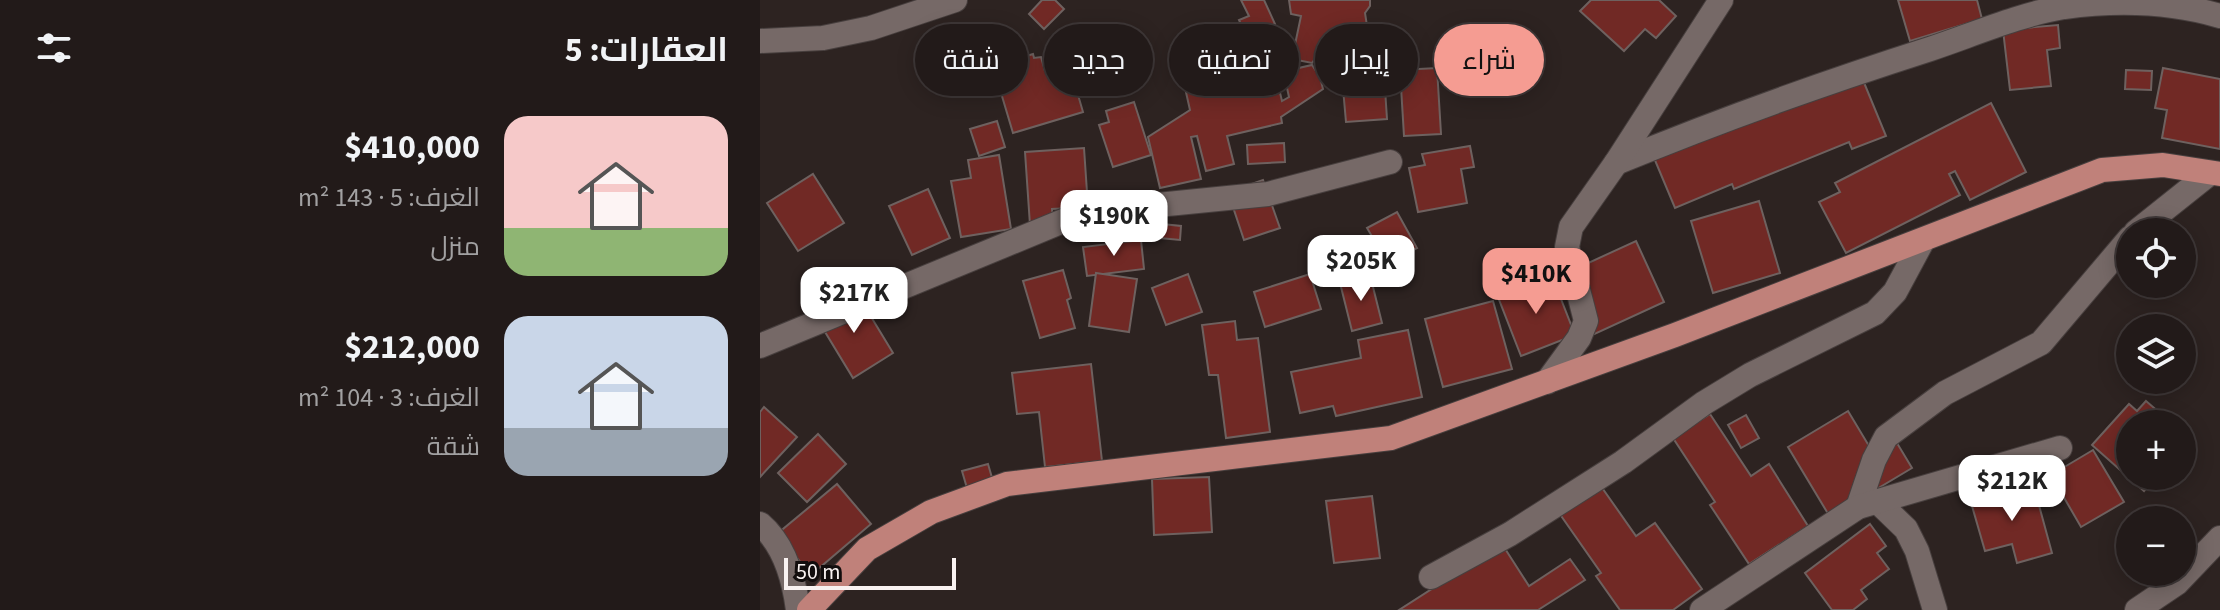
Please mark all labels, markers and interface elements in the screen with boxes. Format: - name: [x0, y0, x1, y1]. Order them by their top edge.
- chip: شقة: [915, 24, 1028, 96]
- chip: جديد: [1044, 24, 1153, 96]
- chip: تصفية: [1169, 24, 1299, 96]
- chip: إيجار: [1315, 24, 1418, 96]
- chip: شراء: [1434, 24, 1544, 96]
- icon: filters: [32, 26, 76, 70]
- text: العقارات: 5: [565, 26, 728, 75]
- text: $410,000: [344, 123, 480, 172]
- icon: home: [568, 148, 664, 244]
- text: الغرف: 5 · 143 m²: [298, 179, 480, 216]
- pin: $190K: [1058, 190, 1170, 258]
- text: $190K: [1079, 197, 1149, 234]
- map controls: [2116, 218, 2196, 586]
- button: locate: [2116, 218, 2196, 298]
- text: منزل: [431, 228, 480, 265]
- pin: $205K: [1305, 235, 1417, 303]
- text: $205K: [1326, 242, 1396, 279]
- pin: $410K: [1480, 248, 1592, 316]
- text: $410K: [1501, 255, 1571, 292]
- pin: $217K: [798, 267, 910, 335]
- text: $217K: [819, 274, 889, 311]
- button: layers: [2116, 314, 2196, 394]
- text: $212,000: [344, 323, 480, 372]
- icon: home: [568, 348, 664, 444]
- text: الغرف: 3 · 104 m²: [298, 379, 480, 416]
- button: +: [2116, 410, 2196, 490]
- text: شقة: [427, 428, 480, 465]
- pin: $212K: [1956, 455, 2068, 523]
- text: $212K: [1977, 462, 2047, 499]
- button: −: [2116, 506, 2196, 586]
- scale bar: [784, 554, 956, 590]
- text: 50 m: [796, 556, 841, 588]

